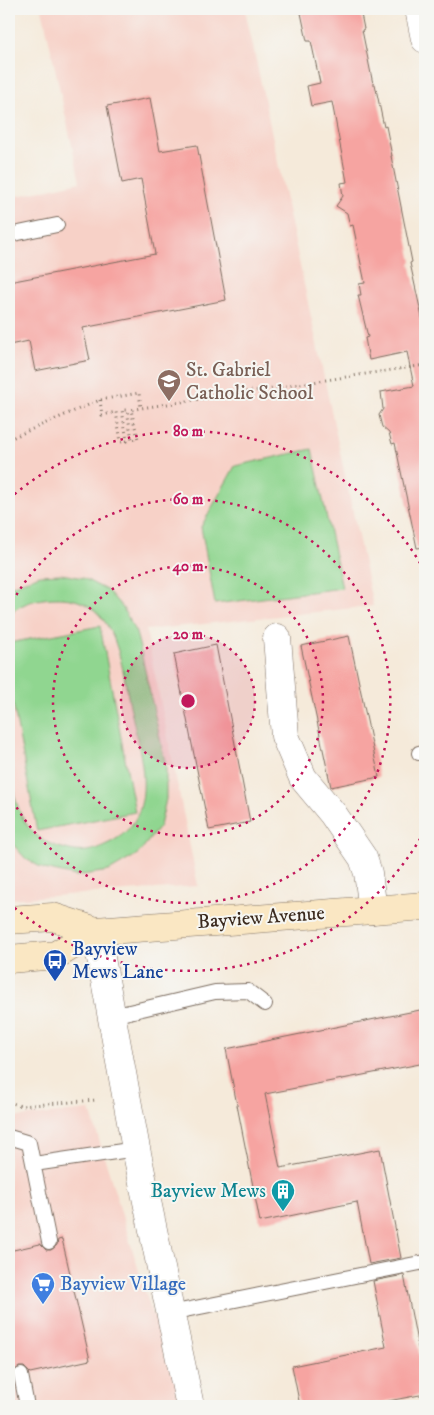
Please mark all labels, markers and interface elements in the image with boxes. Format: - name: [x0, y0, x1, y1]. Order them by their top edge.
- place label: St. Gabriel Catholic School: [186, 358, 313, 406]
- school or university icon: St. Gabriel Catholic School: [156, 368, 182, 402]
- text: 80 m: [173, 422, 204, 441]
- text: 60 m: [173, 490, 204, 509]
- text: 40 m: [171, 557, 204, 576]
- text: 20 m: [173, 625, 204, 644]
- centre of rings: [179, 692, 197, 710]
- street label: Bayview Avenue: [197, 901, 325, 935]
- place label: Bayview Mews Lane: [72, 937, 164, 985]
- bus stop icon: Bayview Mews Lane: [42, 948, 68, 982]
- building icon: Bayview Mews: [270, 1178, 296, 1212]
- place label: Bayview Mews: [150, 1179, 266, 1204]
- supermarket icon: Bayview Village: [30, 1271, 56, 1305]
- place label: Bayview Village: [60, 1272, 186, 1297]

